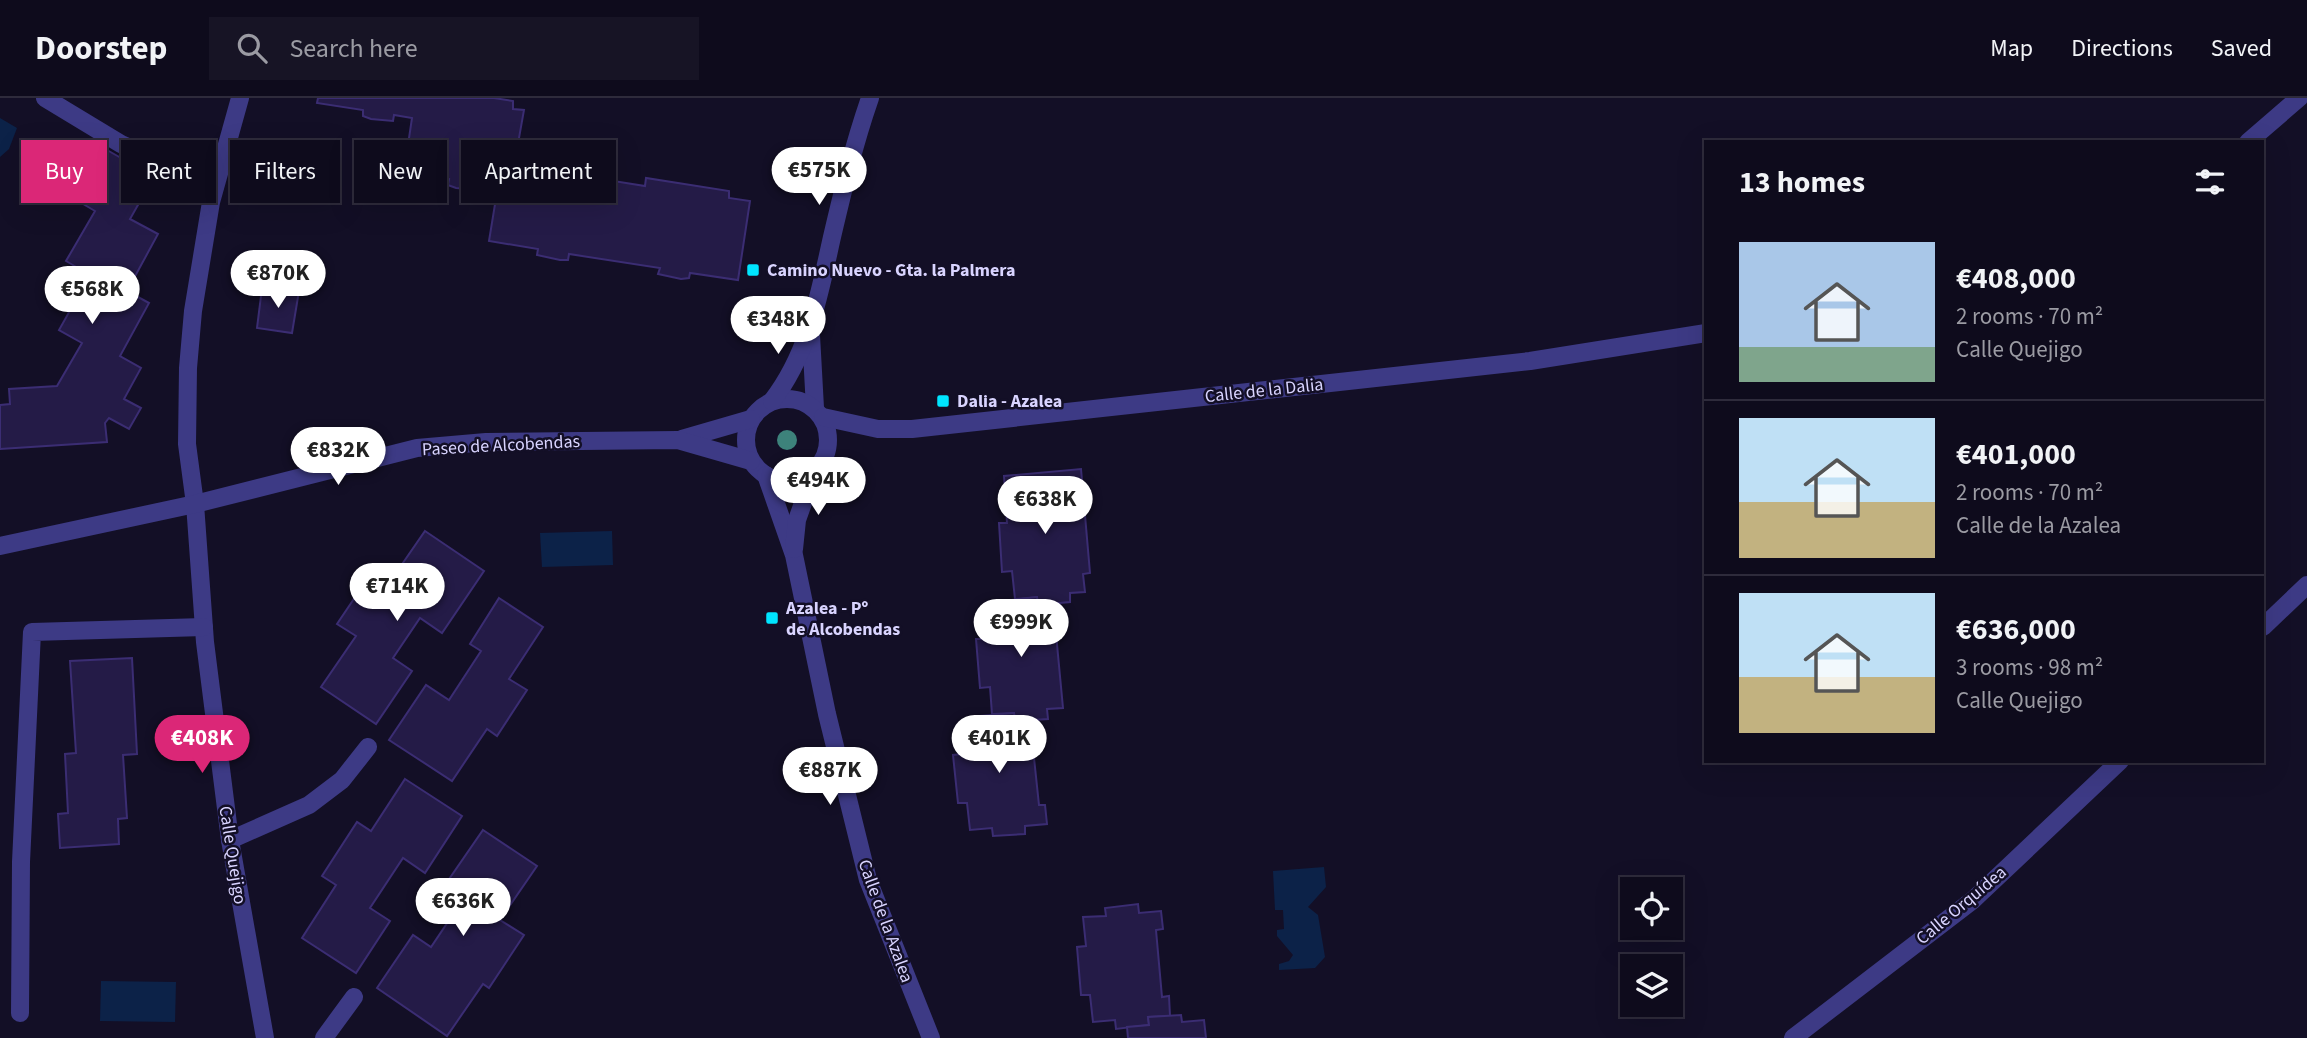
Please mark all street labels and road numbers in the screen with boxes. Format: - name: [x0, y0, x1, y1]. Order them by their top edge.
- street label: Calle de la Dalia: [1204, 372, 1325, 409]
- street label: Paseo de Alcobendas: [421, 429, 581, 462]
- street label: Calle Quejigo: [212, 804, 253, 906]
- street label: Calle de la Azalea: [852, 856, 919, 986]
- street label: Calle Orquídea: [1911, 860, 2012, 951]

